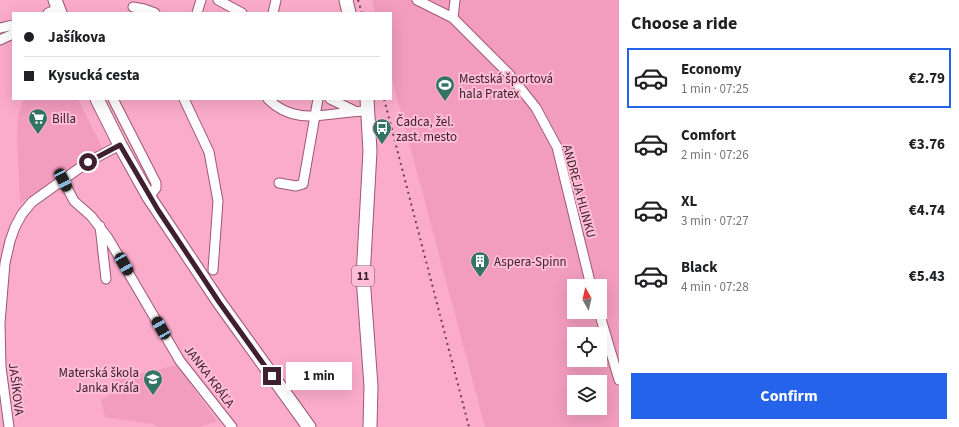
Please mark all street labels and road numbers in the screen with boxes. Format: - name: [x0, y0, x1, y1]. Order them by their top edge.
- street label: ANDREJA HLINKU: [558, 143, 600, 240]
- road number: 11: [352, 266, 374, 286]
- street label: JANKA KRÁĽA: [180, 342, 239, 412]
- street label: JAŠÍKOVA: [4, 362, 28, 417]

